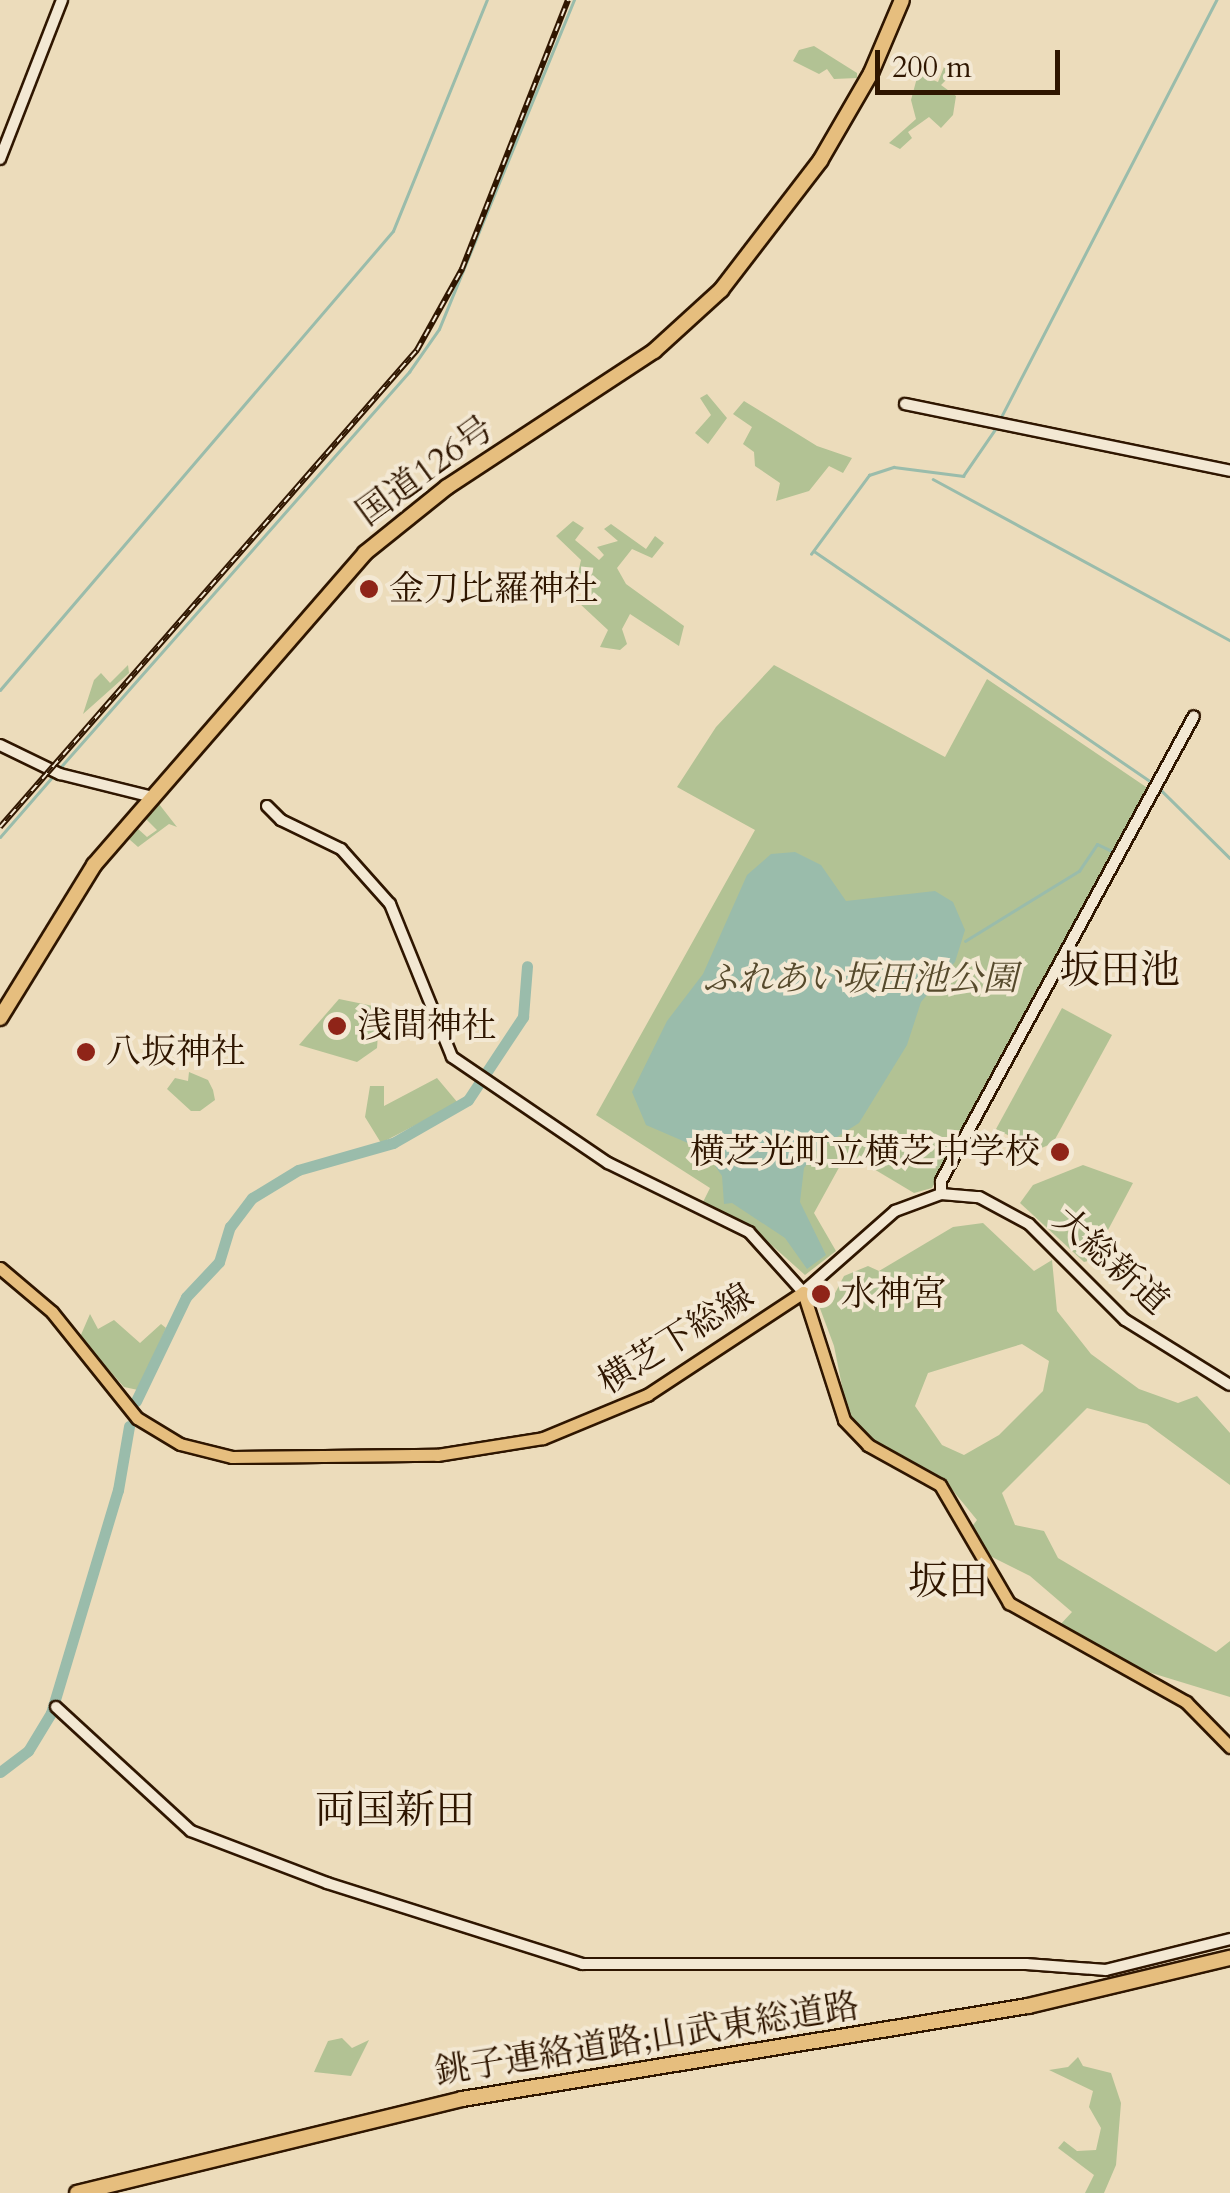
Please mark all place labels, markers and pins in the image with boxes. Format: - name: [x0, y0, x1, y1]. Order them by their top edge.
- place label: 金刀比羅神社: [389, 568, 599, 610]
- marker: 金刀比羅神社: [358, 578, 380, 600]
- place label: 浅間神社: [357, 1005, 497, 1047]
- marker: 浅間神社: [326, 1015, 348, 1037]
- place label: 八坂神社: [106, 1031, 246, 1073]
- marker: 八坂神社: [75, 1041, 97, 1063]
- place label: 横芝光町立横芝中学校: [690, 1131, 1040, 1173]
- marker: 横芝光町立横芝中学校: [1049, 1141, 1071, 1163]
- place label: 水神宮: [841, 1273, 946, 1315]
- marker: 水神宮: [810, 1283, 832, 1305]

